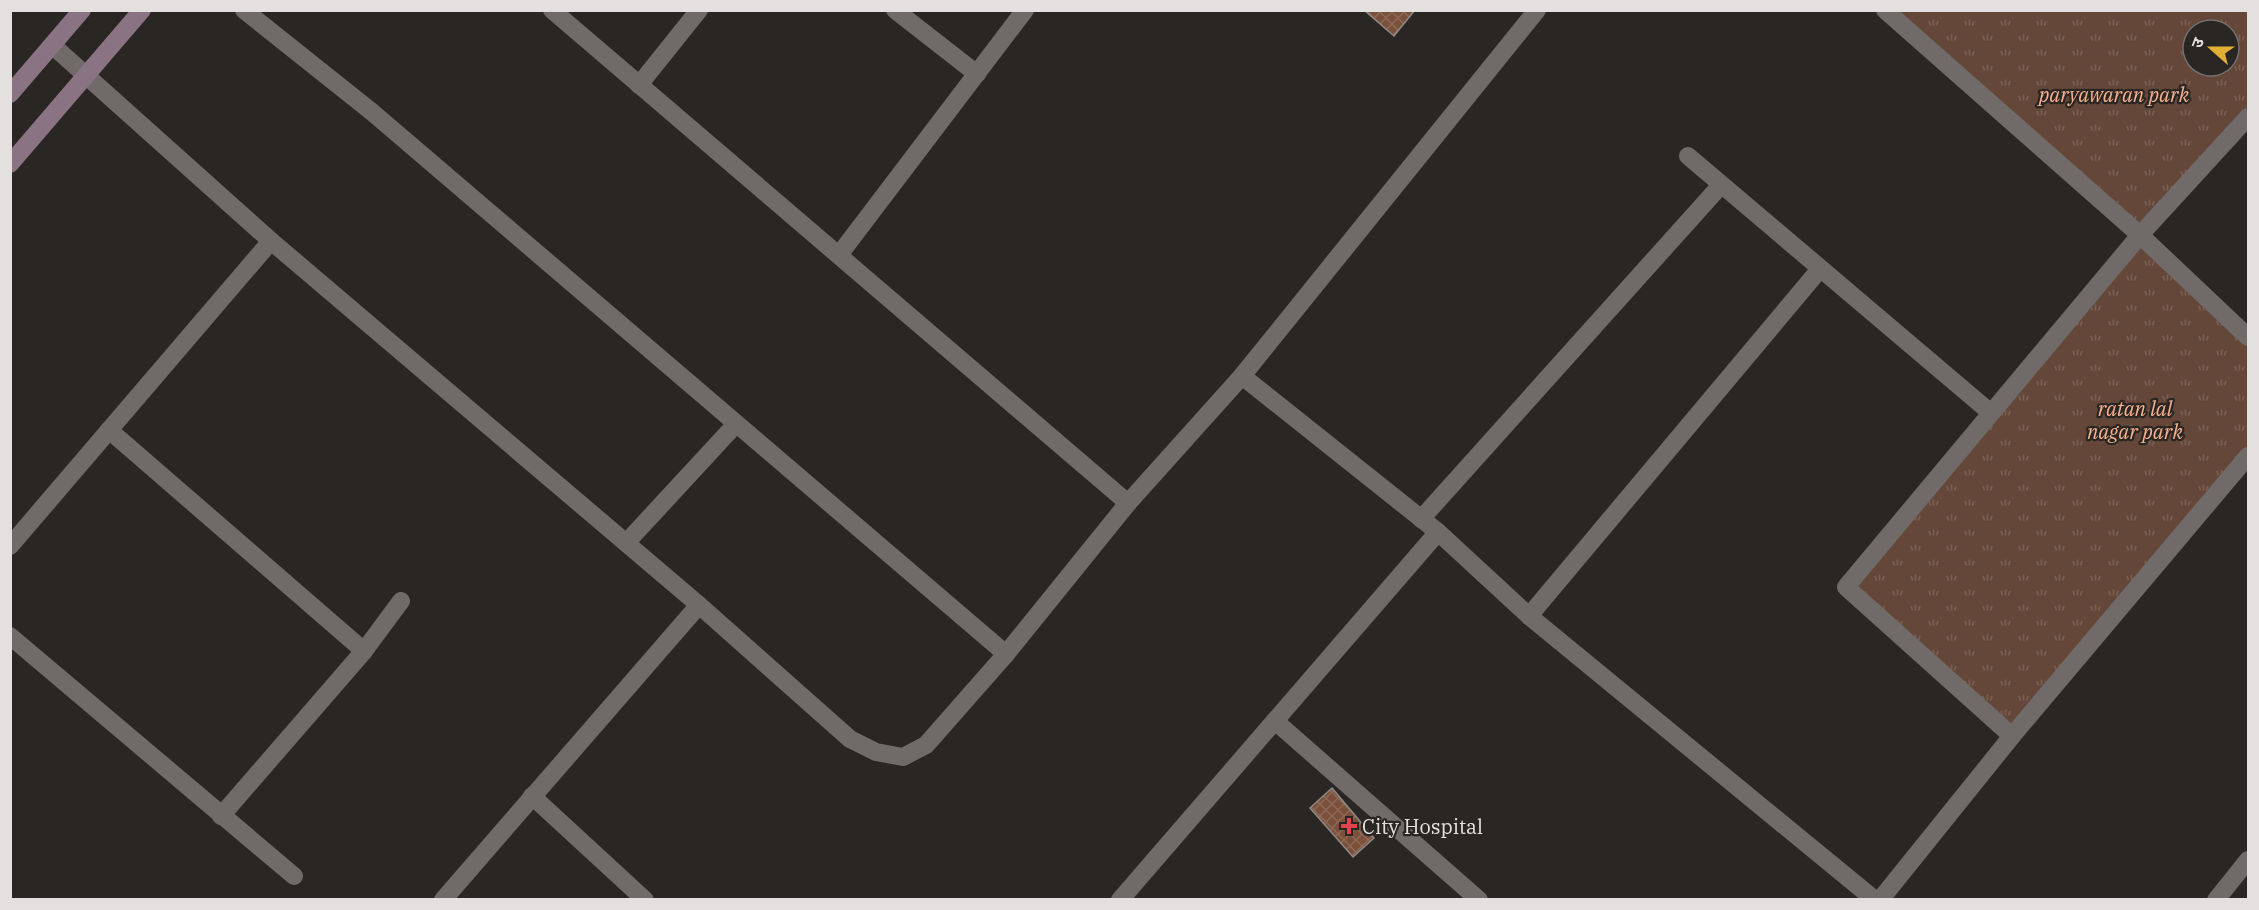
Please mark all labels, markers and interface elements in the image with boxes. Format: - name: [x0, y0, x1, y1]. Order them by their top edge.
- north arrow: [2181, 18, 2241, 78]
- text: उ: [2186, 34, 2208, 51]
- park label: paryawaran park: [2037, 81, 2190, 108]
- park label: ratan lal nagar park: [2087, 395, 2183, 445]
- place label: City Hospital: [1362, 813, 1483, 840]
- marker: City Hospital: [1340, 817, 1358, 835]

